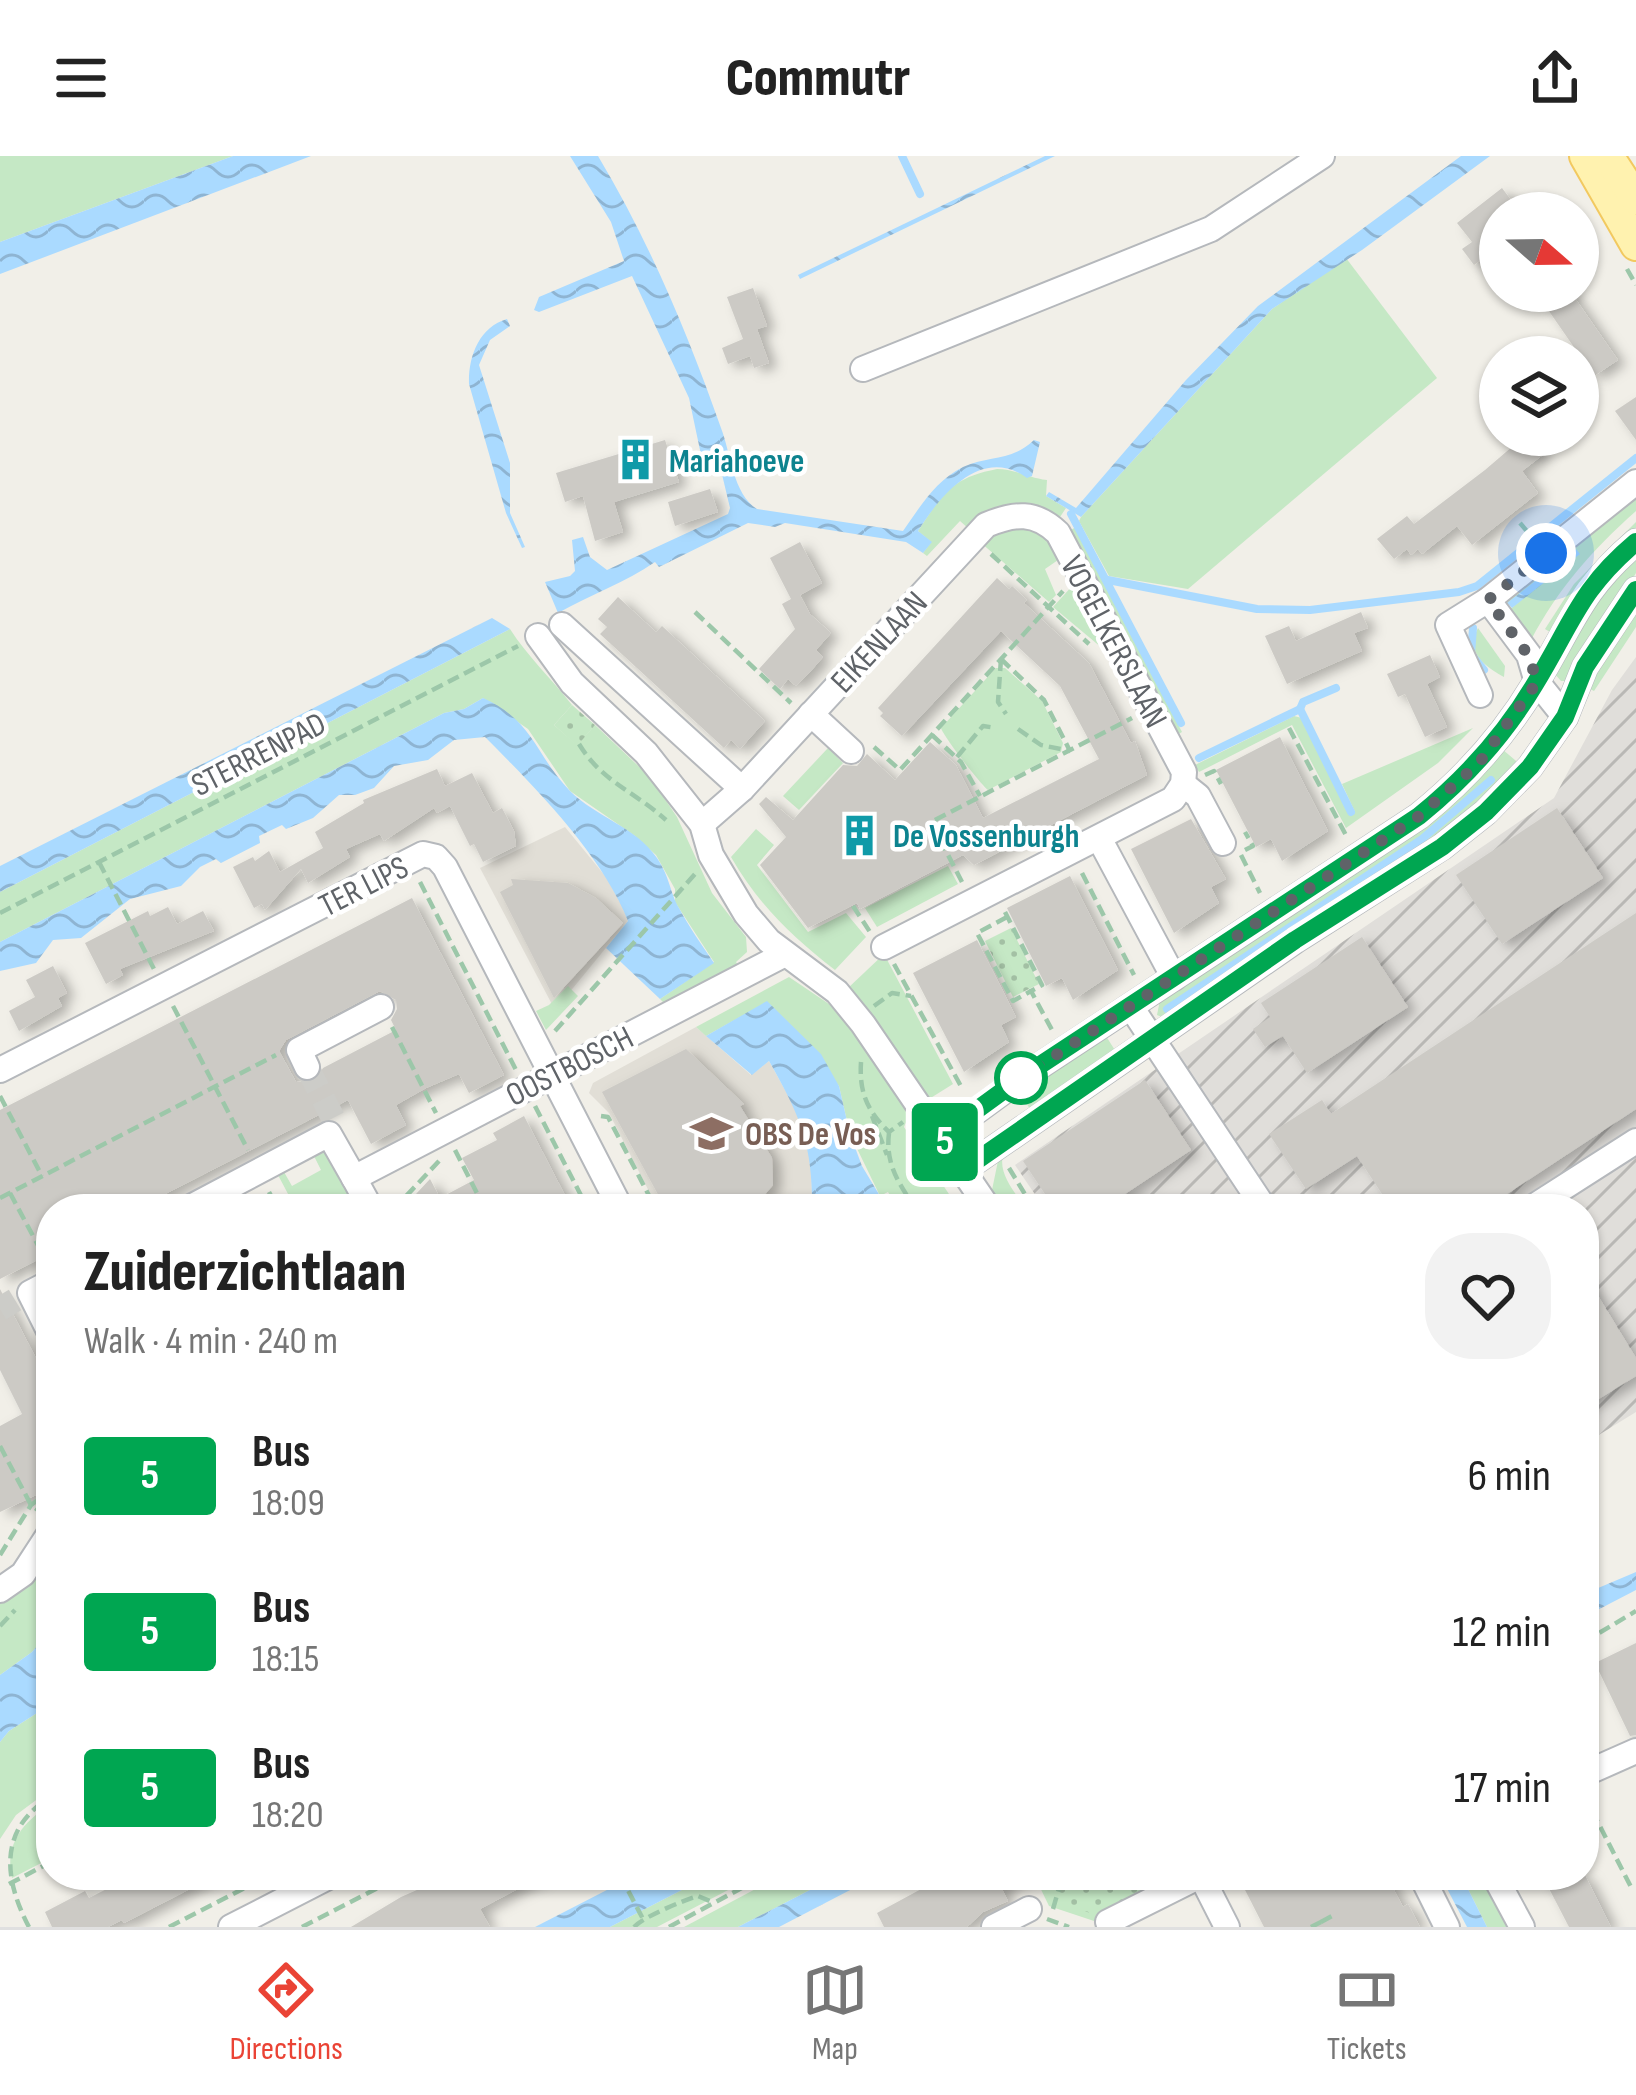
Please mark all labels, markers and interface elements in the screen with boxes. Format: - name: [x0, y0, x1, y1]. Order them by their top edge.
- icon: menu: [48, 45, 114, 111]
- icon: share: [1522, 45, 1588, 111]
- text: Commutr: [726, 46, 910, 111]
- north arrow: [1479, 192, 1599, 312]
- map controls: [1479, 192, 1599, 456]
- button: layers: [1479, 336, 1599, 456]
- building icon: Mariahoeve: [612, 437, 658, 483]
- place label: Mariahoeve: [669, 442, 804, 482]
- your location: [1516, 523, 1576, 583]
- street label: VOGELKERSLAAN: [1051, 549, 1175, 735]
- street label: EIKENLAAN: [823, 584, 936, 701]
- street label: STERRENPAD: [185, 704, 333, 806]
- building icon: De Vossenburgh: [836, 812, 882, 858]
- place label: De Vossenburgh: [893, 817, 1079, 857]
- street label: TER LIPS: [313, 848, 415, 926]
- street label: OOSTBOSCH: [500, 1018, 640, 1116]
- unlabelled marker: [996, 1053, 1046, 1103]
- line badge: 5: [906, 1103, 984, 1181]
- school or university icon: OBS De Vos: [688, 1110, 734, 1156]
- place label: OBS De Vos: [745, 1115, 876, 1155]
- text: 5: [936, 1116, 954, 1167]
- button: heart: [1425, 1233, 1551, 1359]
- text: Zuiderzichtlaan: [84, 1239, 406, 1307]
- text: Walk · 4 min · 240 m: [84, 1318, 338, 1365]
- text: Bus: [252, 1425, 310, 1480]
- text: 6 min: [1468, 1449, 1551, 1504]
- text: 5: [141, 1450, 159, 1501]
- text: 18:09: [252, 1480, 325, 1527]
- text: Bus: [252, 1581, 310, 1636]
- text: 12 min: [1453, 1605, 1551, 1660]
- text: 5: [141, 1606, 159, 1657]
- text: 18:15: [252, 1636, 319, 1683]
- text: Bus: [252, 1737, 310, 1792]
- text: 17 min: [1454, 1761, 1551, 1816]
- text: 5: [141, 1762, 159, 1813]
- text: 18:20: [252, 1792, 324, 1839]
- tab: Directions: [229, 1957, 343, 2069]
- tab: Map: [802, 1957, 868, 2069]
- tab: Tickets: [1327, 1957, 1407, 2069]

